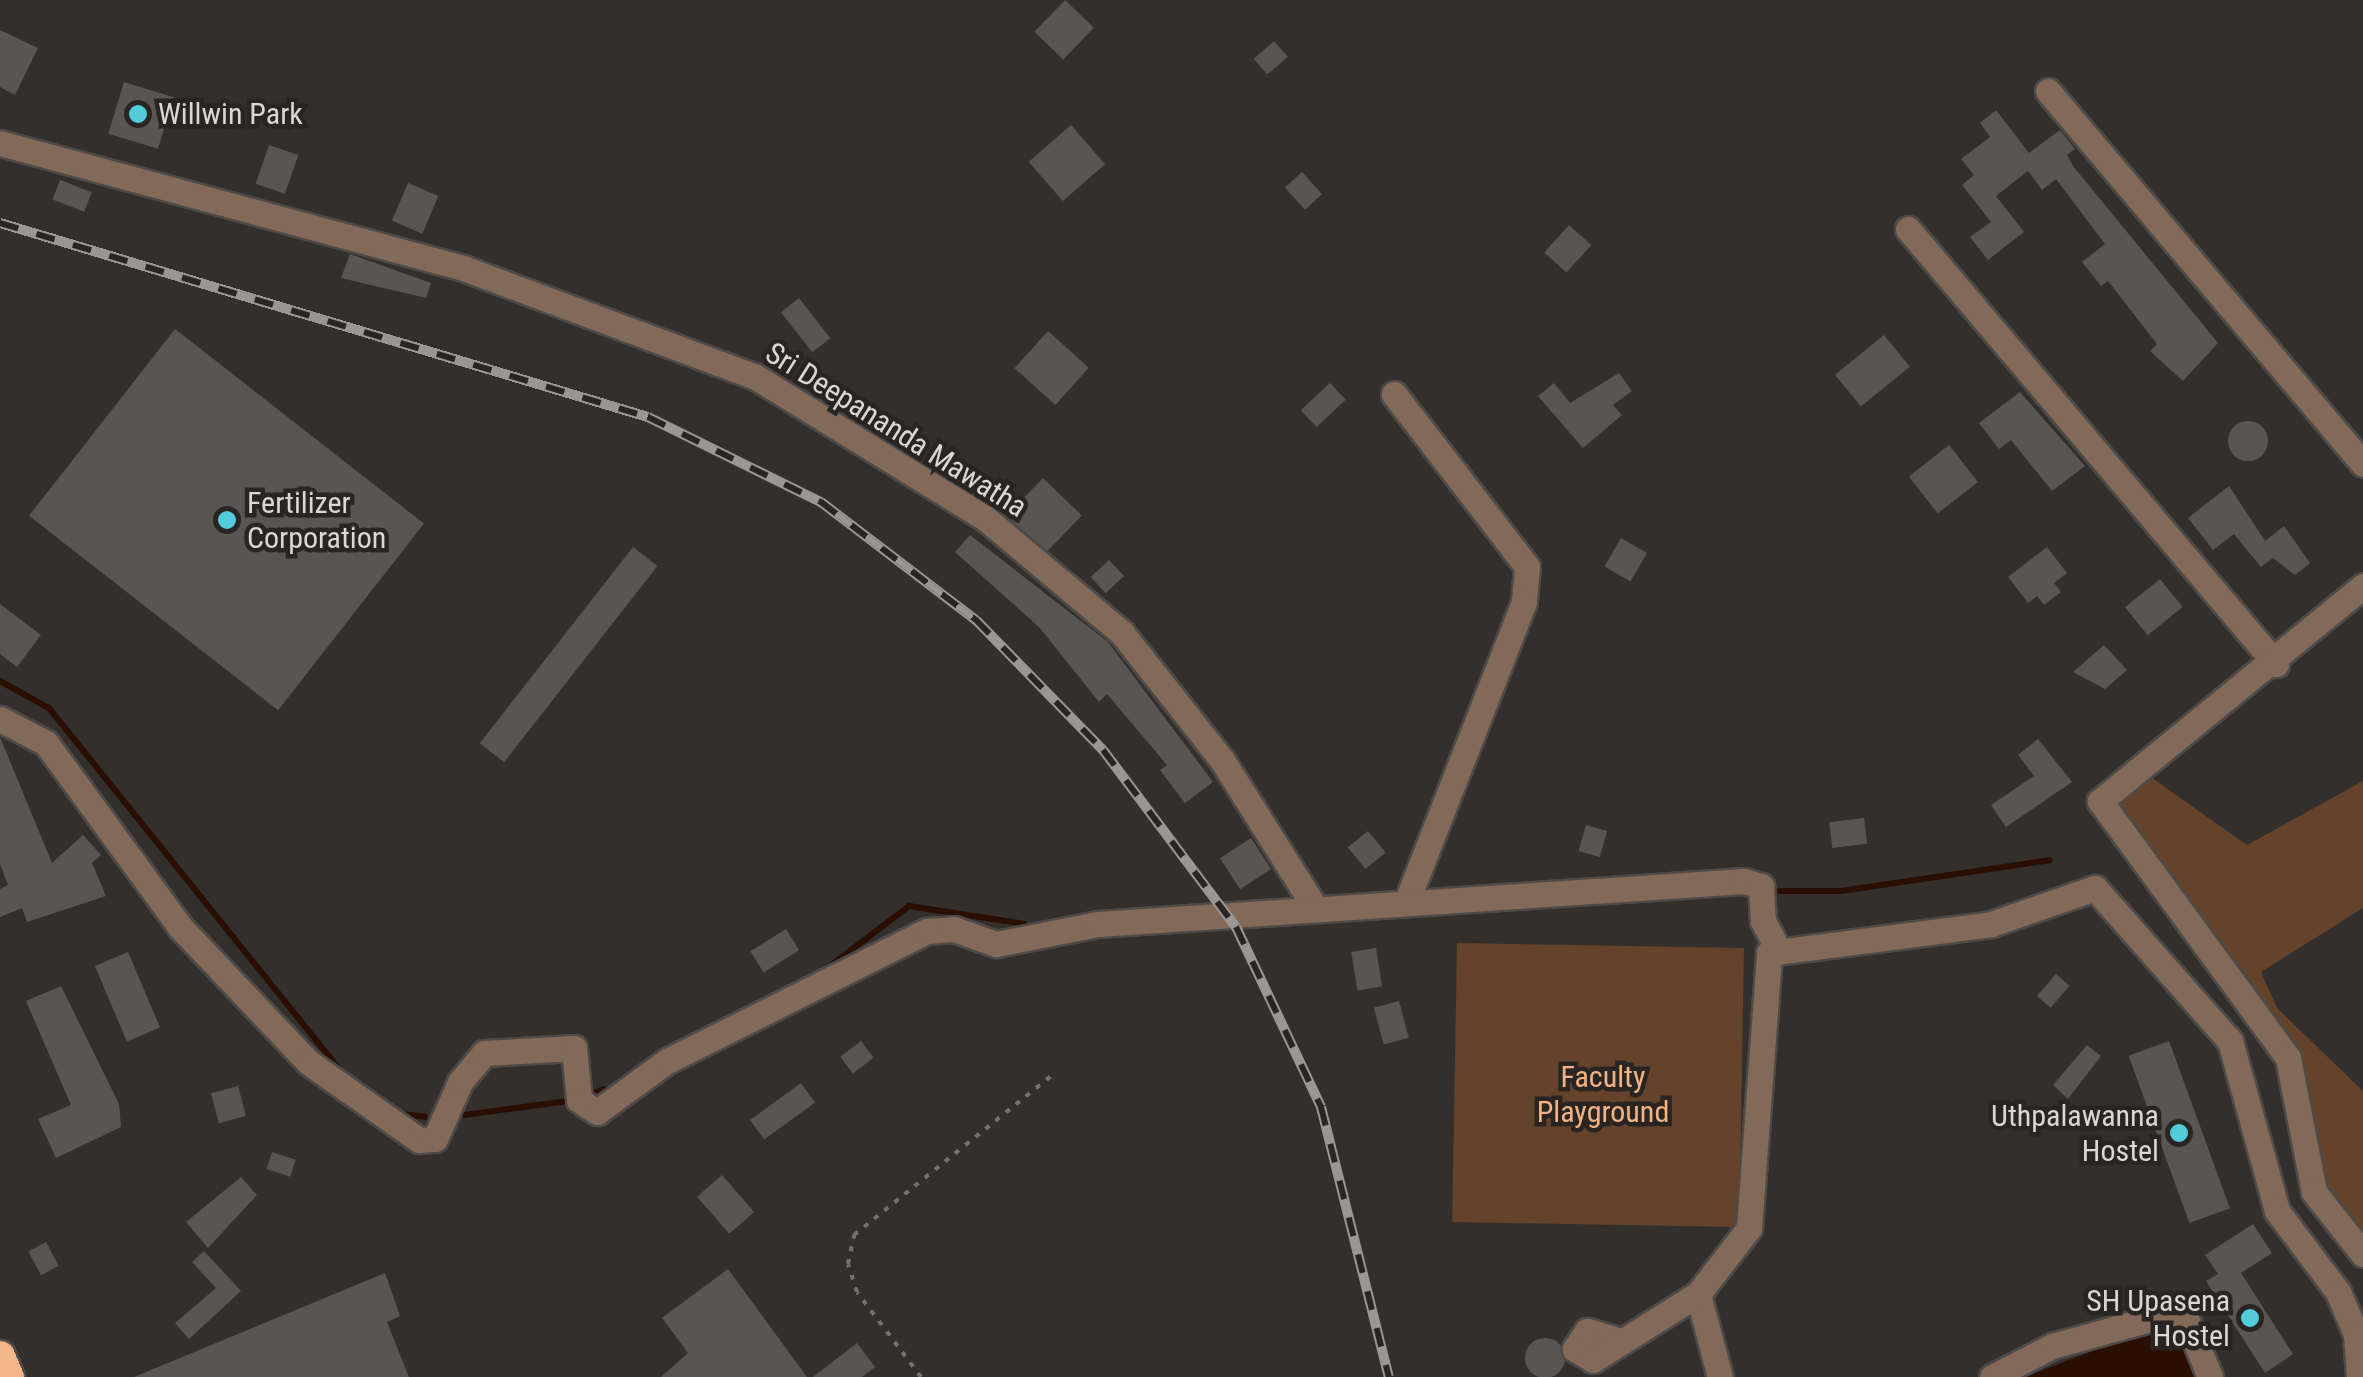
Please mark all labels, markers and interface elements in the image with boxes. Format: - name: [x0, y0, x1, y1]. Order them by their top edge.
- place label: Willwin Park: [158, 96, 303, 132]
- marker: Willwin Park: [127, 103, 149, 125]
- street label: Sri Deepananda Mawatha: [759, 335, 1033, 525]
- place label: Fertilizer Corporation: [247, 485, 386, 556]
- marker: Fertilizer Corporation: [216, 509, 238, 531]
- park label: Faculty Playground: [1537, 1059, 1669, 1130]
- place label: Uthpalawanna Hostel: [1991, 1098, 2159, 1168]
- marker: Uthpalawanna Hostel: [2168, 1122, 2190, 1144]
- place label: SH Upasena Hostel: [2086, 1283, 2230, 1354]
- marker: SH Upasena Hostel: [2239, 1307, 2261, 1329]

